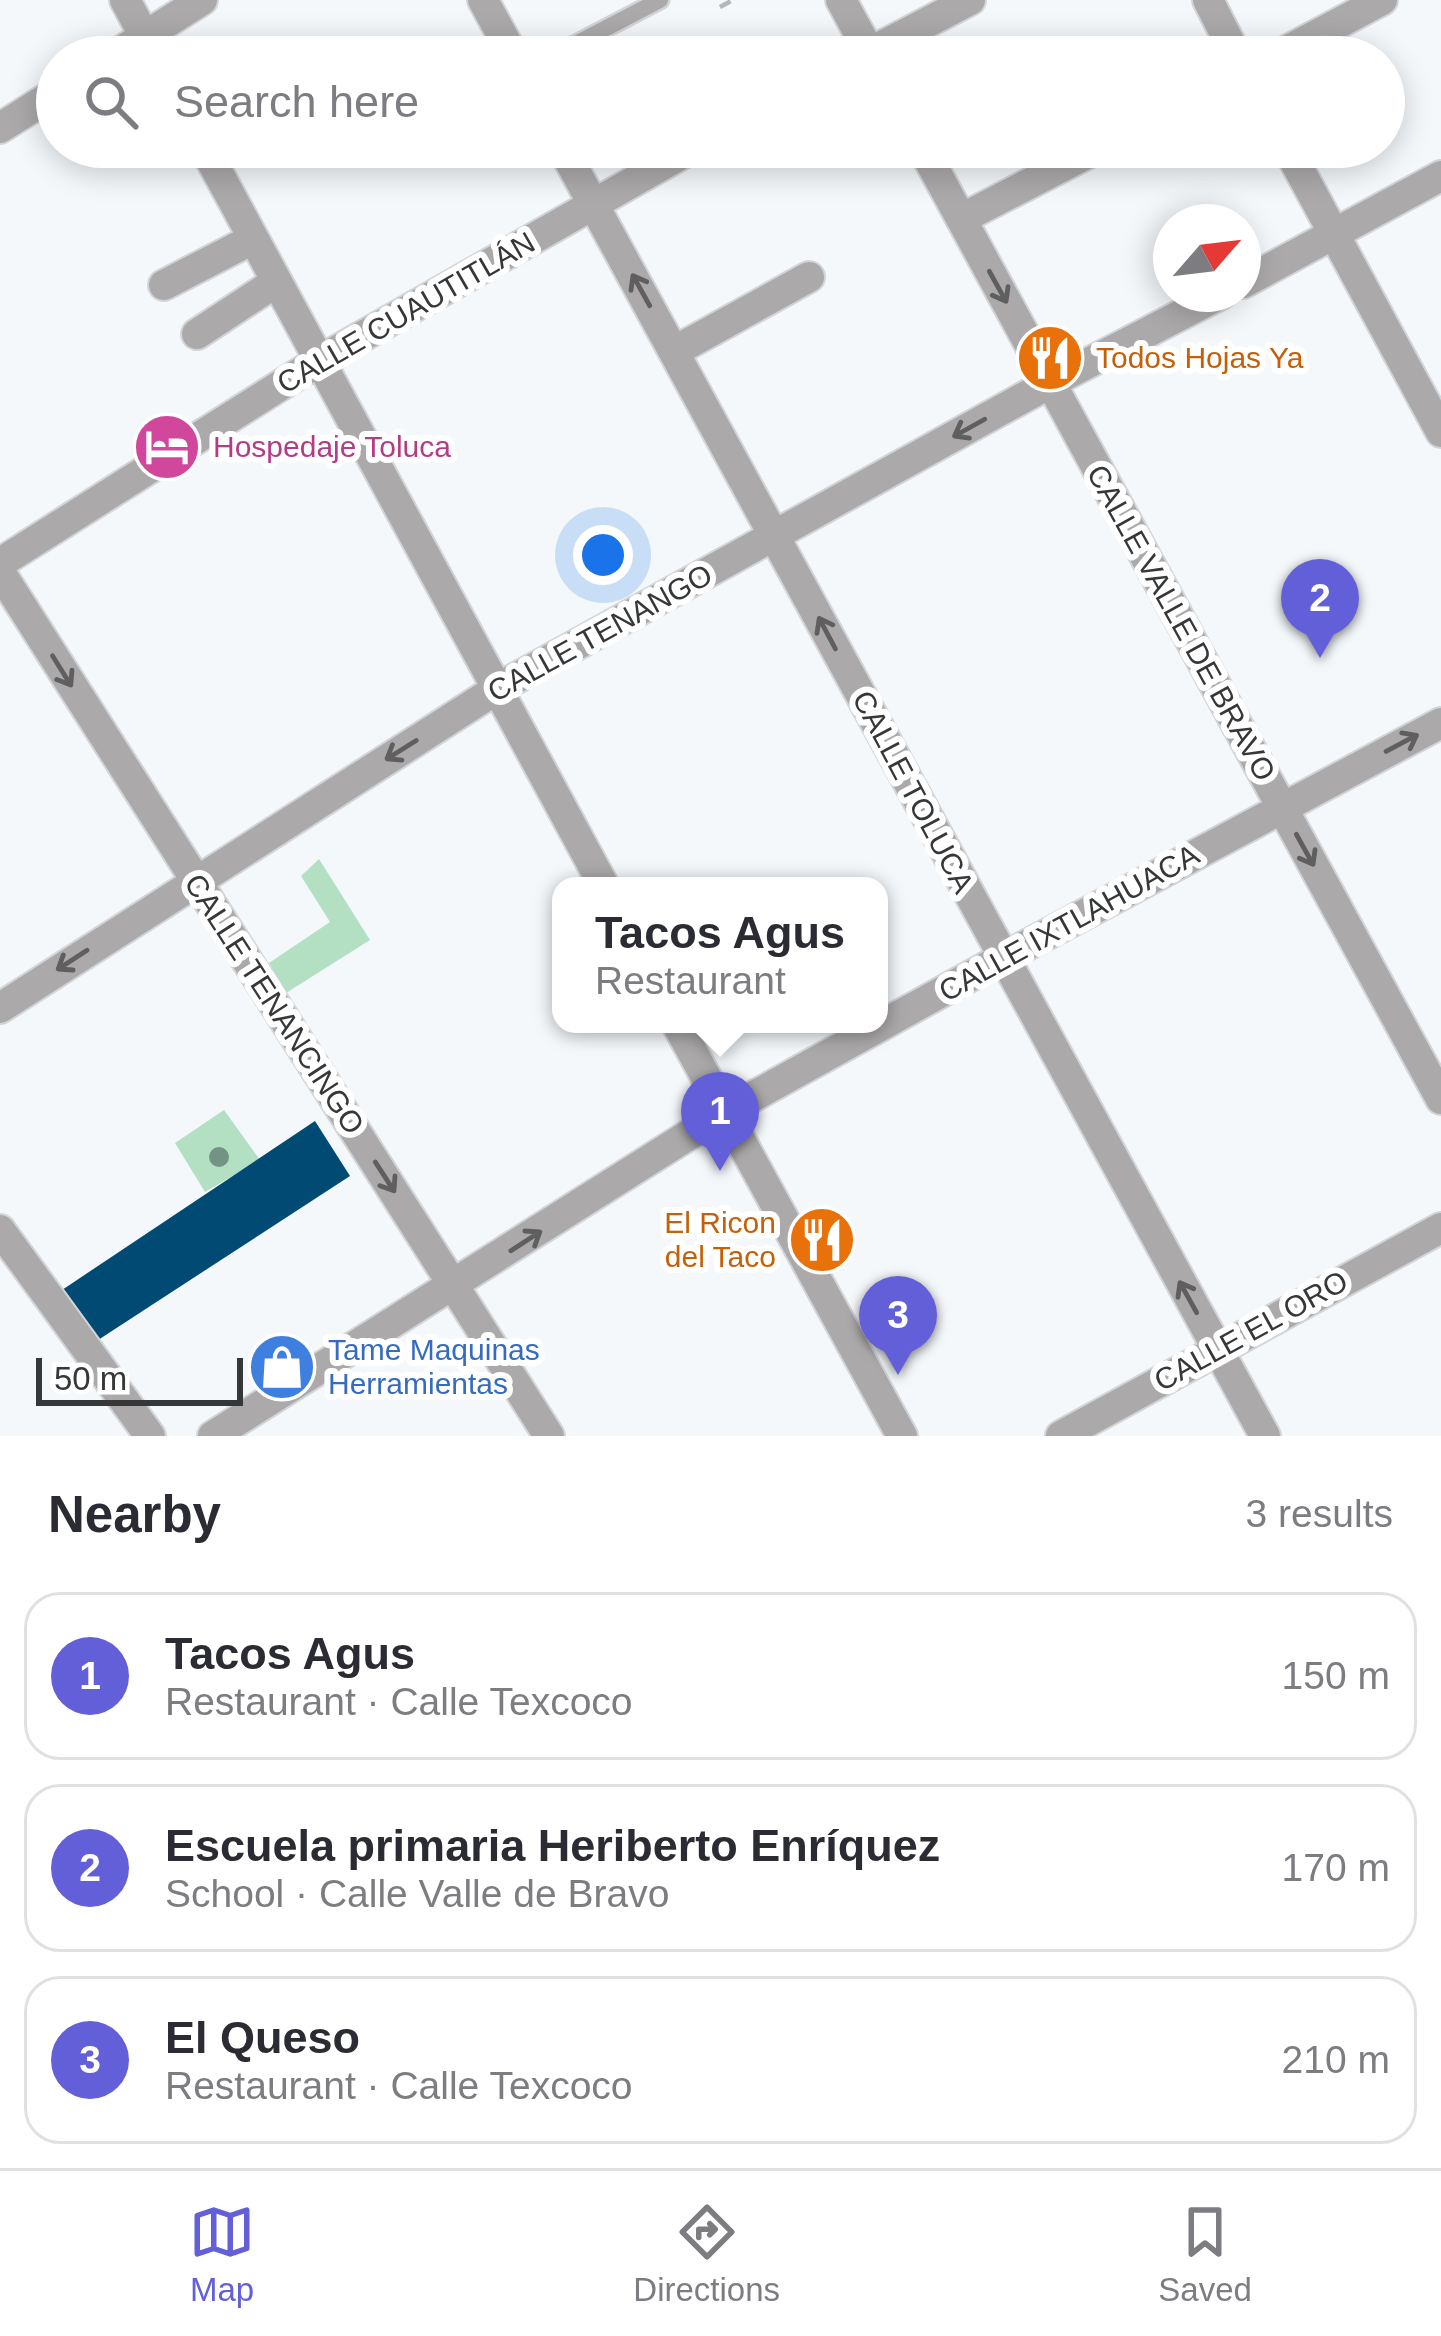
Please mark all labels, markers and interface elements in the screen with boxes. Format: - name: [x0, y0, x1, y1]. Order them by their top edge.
- search box: [36, 36, 1405, 168]
- icon: search: [78, 69, 144, 135]
- text: Search here: [174, 76, 419, 127]
- north arrow: [1153, 204, 1261, 312]
- street label: CALLE CUAUTITLÁN: [271, 225, 540, 400]
- one-way arrow: [987, 268, 1010, 303]
- one-way arrow: [629, 274, 652, 309]
- restaurant icon: Todos Hojas Ya: [1015, 323, 1085, 393]
- place label: Todos Hojas Ya: [1096, 341, 1304, 374]
- hotel icon: Hospedaje Toluca: [132, 412, 202, 482]
- one-way arrow: [953, 416, 988, 440]
- place label: Hospedaje Toluca: [213, 430, 451, 463]
- street label: CALLE VALLE DE BRAVO: [1081, 459, 1282, 786]
- your location: [573, 525, 633, 585]
- street label: CALLE TENANGO: [482, 557, 718, 708]
- pin: 2: [1281, 559, 1359, 658]
- one-way arrow: [815, 616, 838, 651]
- one-way arrow: [50, 653, 75, 687]
- street label: CALLE TOLUCA: [846, 685, 981, 898]
- one-way arrow: [1384, 731, 1419, 754]
- one-way arrow: [384, 738, 418, 762]
- one-way arrow: [1294, 832, 1317, 867]
- street label: CALLE IXTLAHUACA: [933, 837, 1204, 1008]
- street label: CALLE TENANCINGO: [178, 868, 371, 1140]
- popup: [552, 877, 888, 1033]
- text: Tacos Agus: [595, 907, 845, 958]
- one-way arrow: [56, 948, 90, 973]
- text: Restaurant: [595, 959, 786, 1002]
- pin: 1: [681, 1072, 759, 1171]
- one-way arrow: [373, 1159, 398, 1193]
- restaurant icon: El Ricon del Taco: [787, 1205, 857, 1275]
- place label: El Ricon del Taco: [664, 1206, 776, 1273]
- one-way arrow: [508, 1228, 542, 1253]
- street label: CALLE EL ORO: [1148, 1264, 1353, 1397]
- pin: 3: [859, 1276, 937, 1375]
- one-way arrow: [1176, 1280, 1200, 1315]
- shop icon: Tame Maquinas Herramientas: [247, 1332, 317, 1402]
- place label: Tame Maquinas Herramientas: [328, 1333, 540, 1400]
- scale bar: [36, 1352, 243, 1405]
- text: 50 m: [54, 1360, 127, 1397]
- text: Nearby: [48, 1486, 221, 1543]
- text: 3 results: [1246, 1492, 1393, 1535]
- text: Tacos Agus: [165, 1628, 415, 1679]
- text: 1: [79, 1654, 101, 1697]
- text: 150 m: [1282, 1654, 1390, 1697]
- text: Restaurant · Calle Texcoco: [165, 1680, 633, 1723]
- text: Escuela primaria Heriberto Enríquez: [165, 1820, 940, 1871]
- text: 2: [79, 1846, 101, 1889]
- text: 170 m: [1282, 1846, 1390, 1889]
- text: School · Calle Valle de Bravo: [165, 1872, 669, 1915]
- text: El Queso: [165, 2012, 360, 2063]
- text: 3: [79, 2038, 101, 2081]
- text: 210 m: [1282, 2038, 1390, 2081]
- text: Restaurant · Calle Texcoco: [165, 2064, 633, 2107]
- tab: Map: [189, 2199, 255, 2309]
- tab: Directions: [633, 2199, 780, 2309]
- tab: Saved: [1158, 2199, 1252, 2309]

